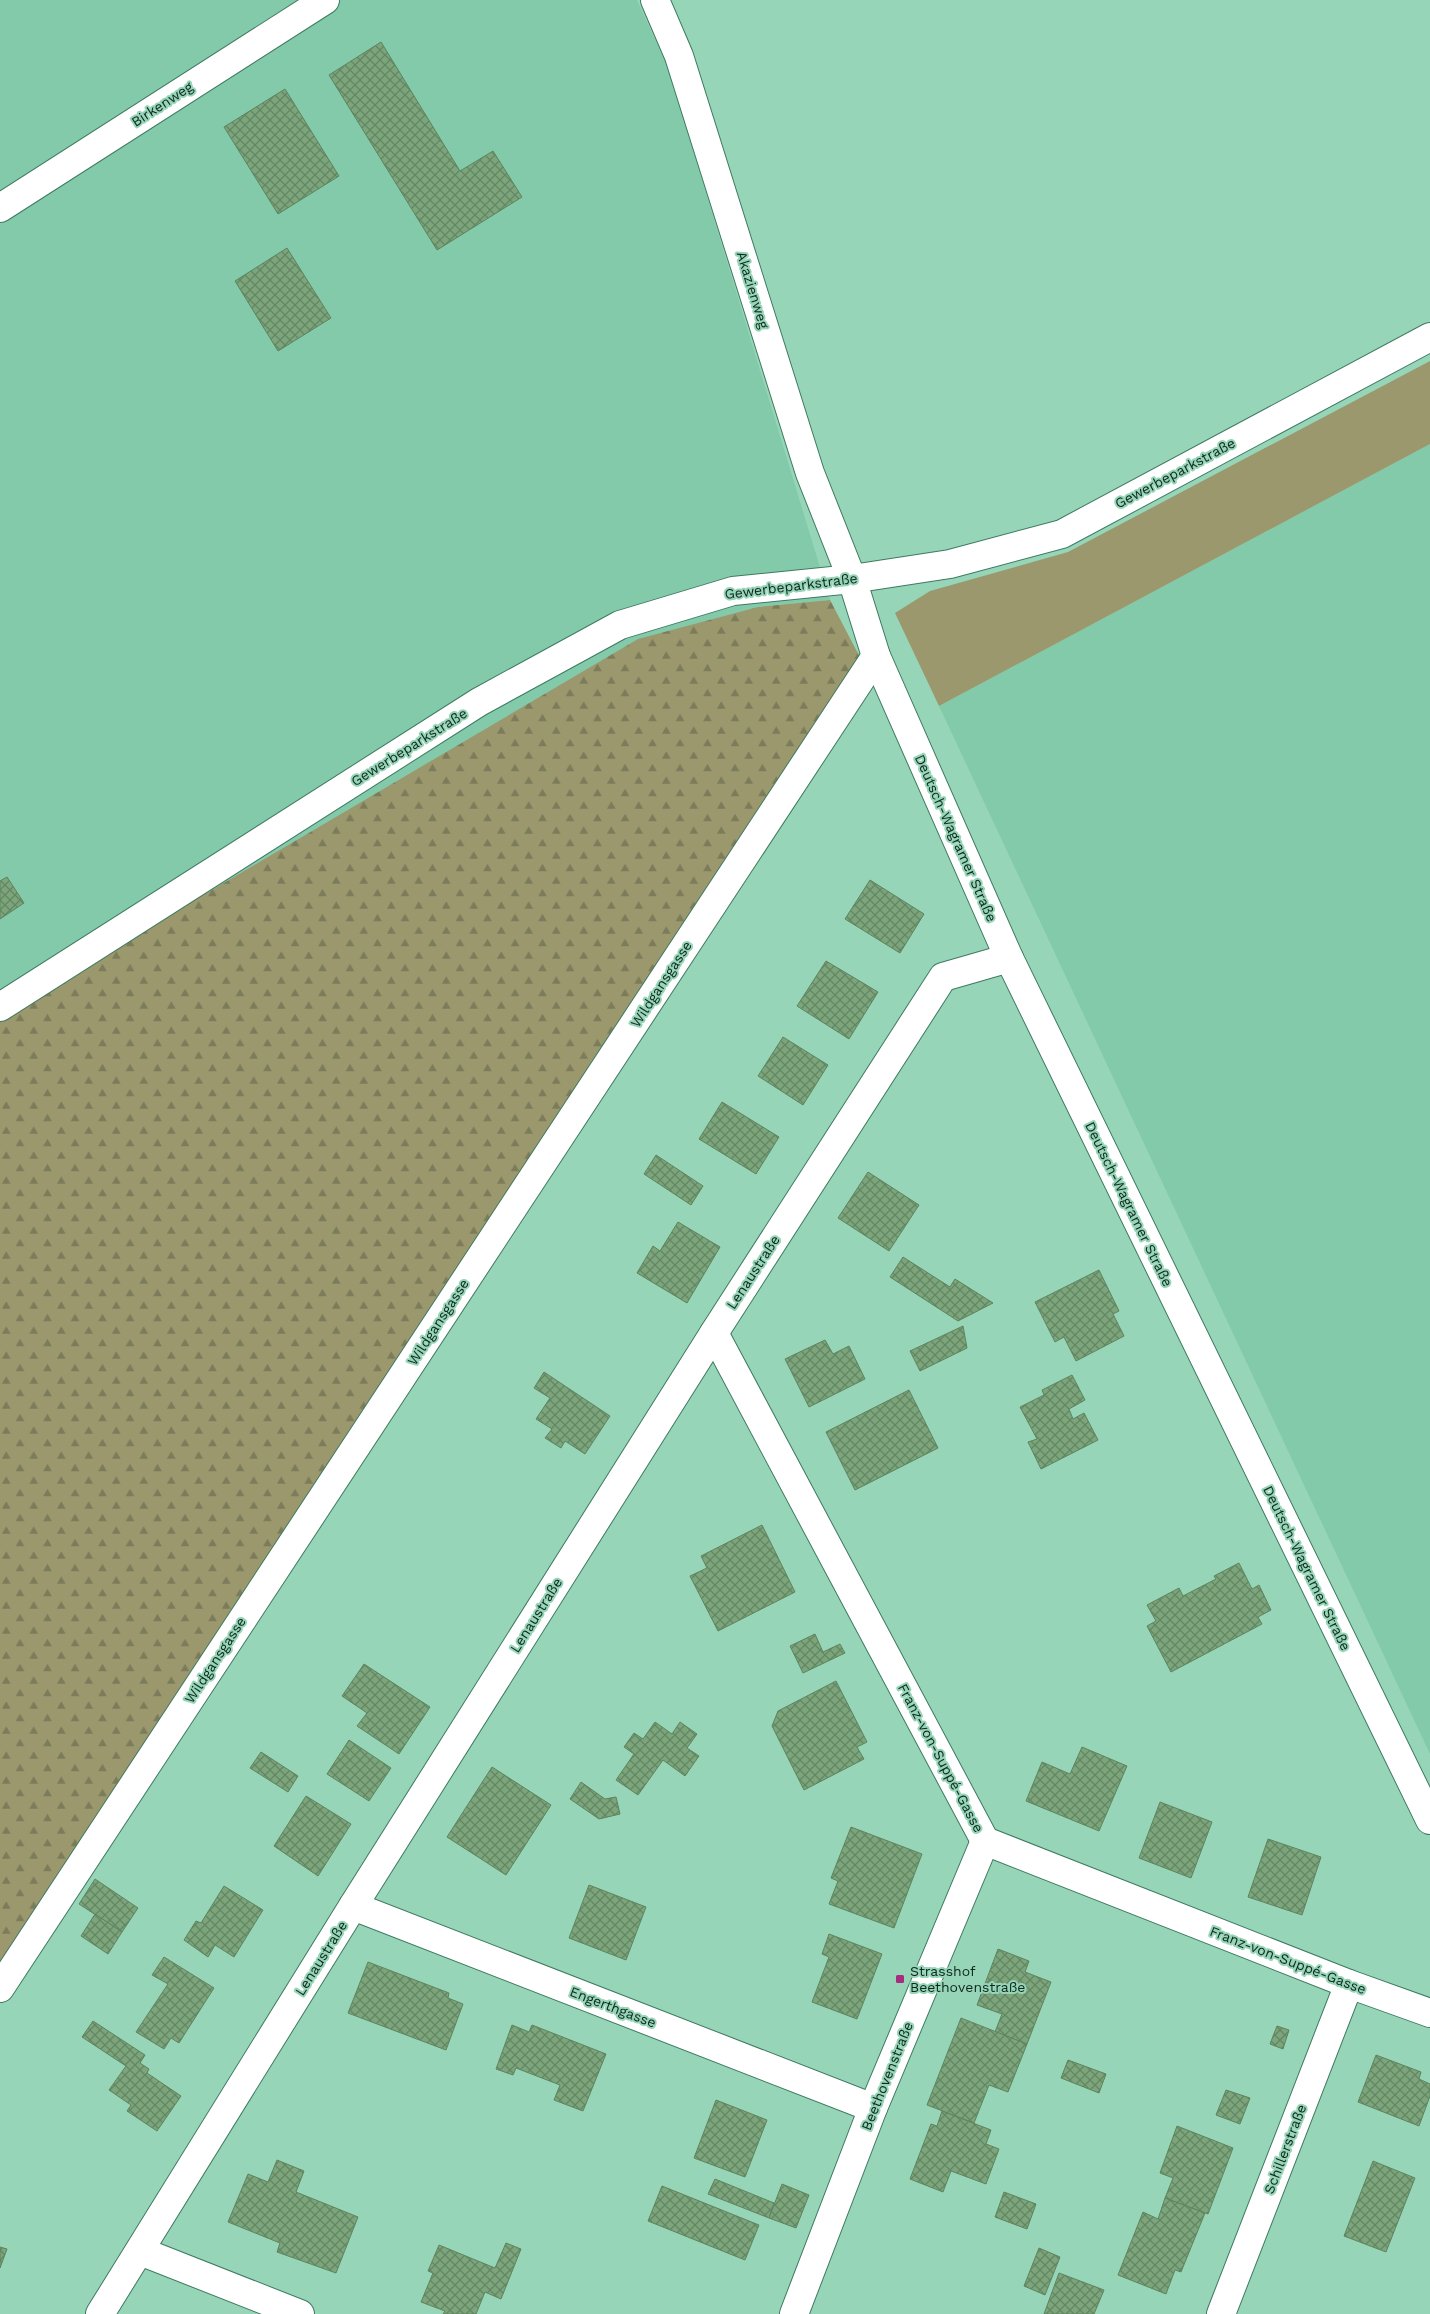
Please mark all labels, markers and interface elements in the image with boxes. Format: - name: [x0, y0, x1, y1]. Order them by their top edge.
- street label: Birkenweg: [128, 78, 196, 130]
- street label: Akazienweg: [734, 249, 772, 331]
- street label: Gewerbeparkstraße: [1112, 435, 1238, 511]
- street label: Gewerbeparkstraße: [724, 570, 858, 602]
- street label: Gewerbeparkstraße: [348, 705, 470, 789]
- street label: Deutsch-Wagramer Straße: [912, 752, 1000, 924]
- street label: Wildgansgasse: [627, 938, 695, 1030]
- street label: Deutsch-Wagramer Straße: [1082, 1119, 1176, 1289]
- street label: Lenaustraße: [723, 1232, 783, 1312]
- street label: Wildgansgasse: [404, 1276, 472, 1368]
- street label: Deutsch-Wagramer Straße: [1260, 1483, 1354, 1653]
- street label: Lenaustraße: [507, 1575, 565, 1655]
- street label: Wildgansgasse: [181, 1614, 249, 1706]
- street label: Franz-von-Suppé-Gasse: [895, 1681, 987, 1835]
- street label: Lenaustraße: [292, 1918, 350, 1998]
- street label: Franz-von-Suppé-Gasse: [1208, 1923, 1368, 1997]
- place label: Strasshof Beethovenstraße: [910, 1963, 1025, 1995]
- marker: Strasshof Beethovenstraße: [894, 1973, 906, 1985]
- street label: Engerthgasse: [568, 1983, 658, 2031]
- street label: Beethovenstraße: [858, 2019, 916, 2133]
- street label: Schillerstraße: [1261, 2102, 1309, 2196]

